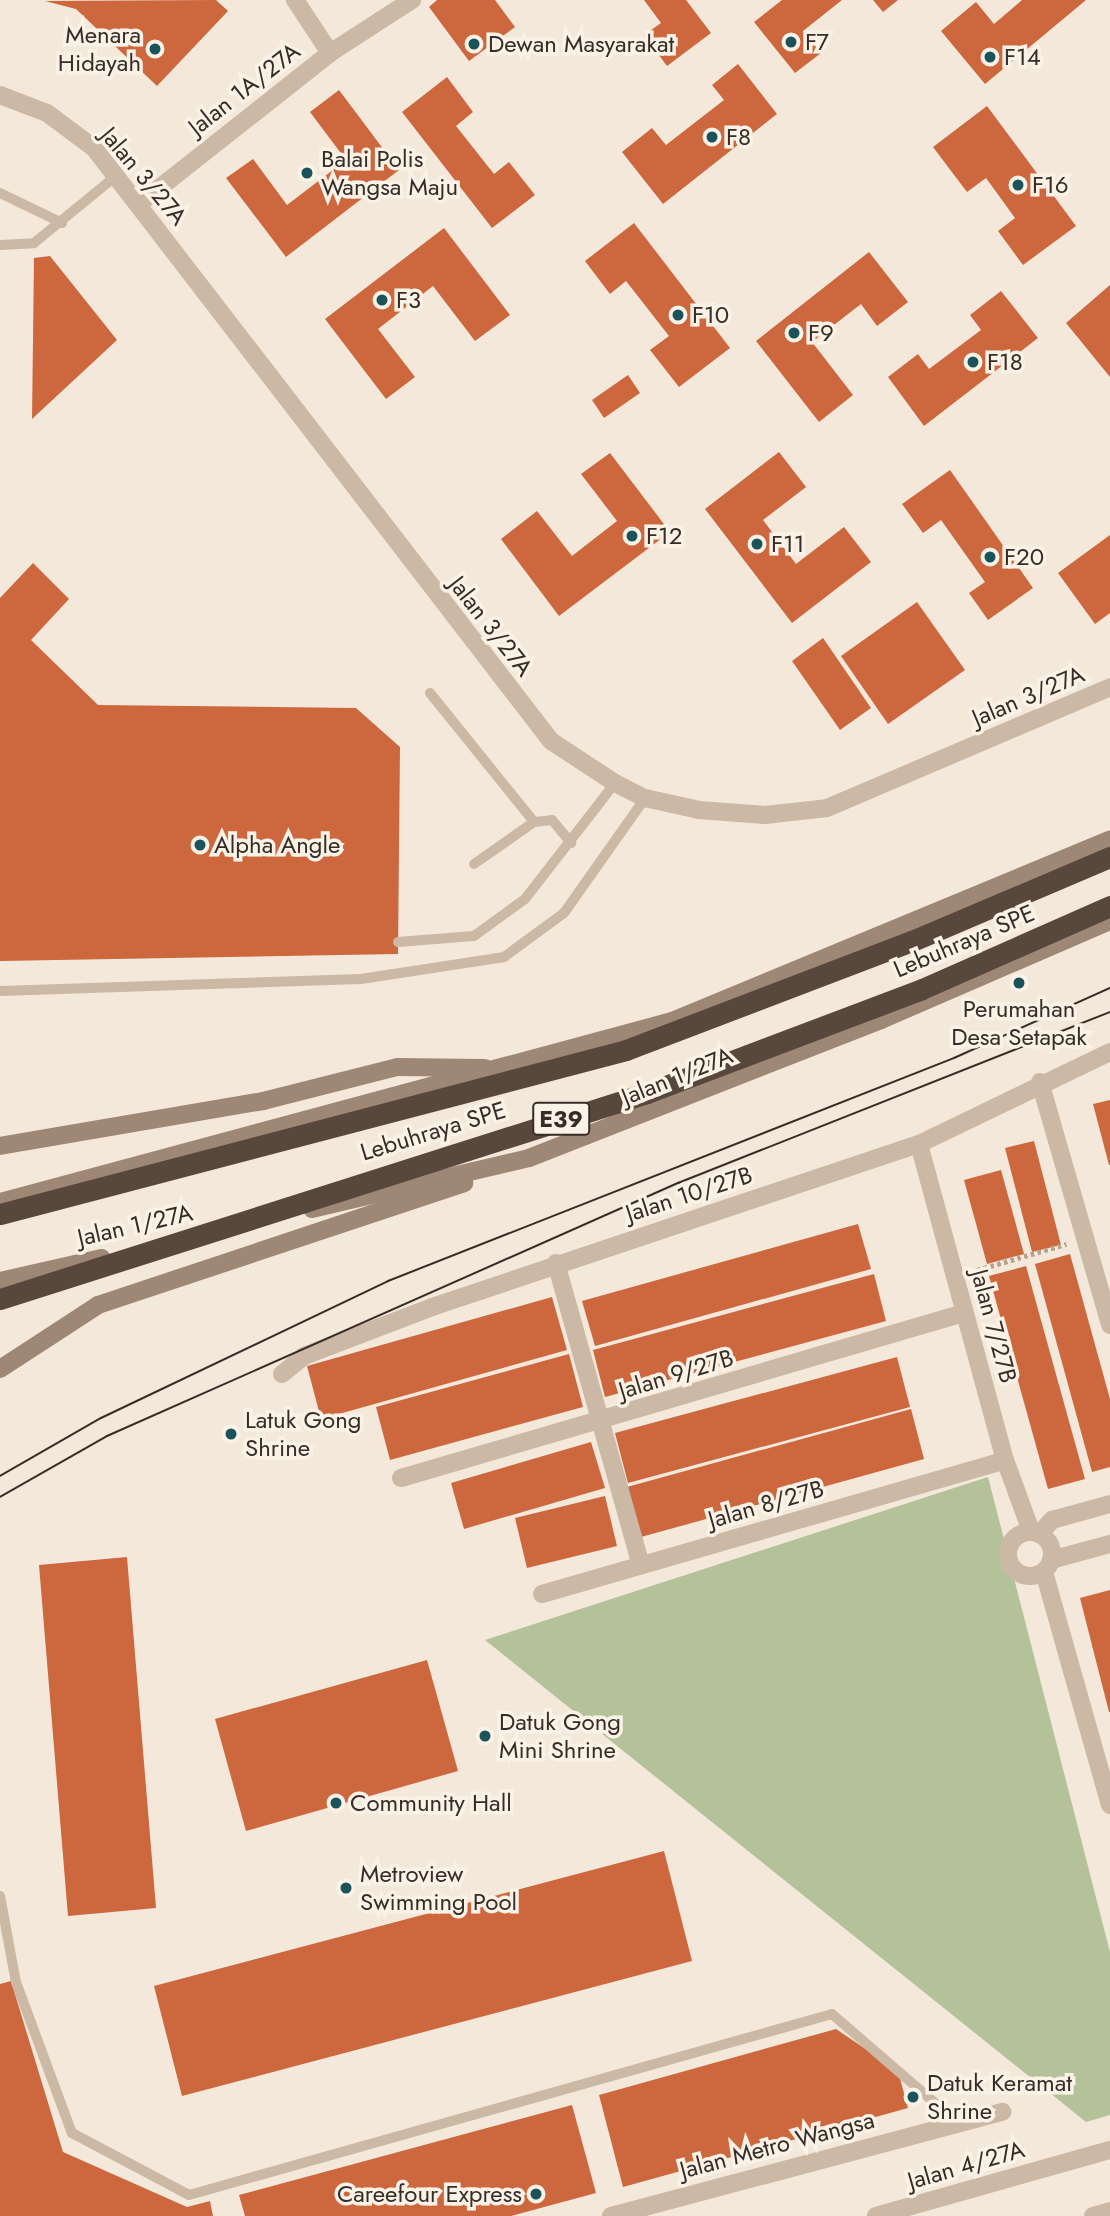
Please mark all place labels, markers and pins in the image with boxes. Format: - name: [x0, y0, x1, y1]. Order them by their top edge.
- place label: Menara Hidayah: [58, 21, 141, 77]
- place label: F7: [805, 28, 829, 56]
- place label: Dewan Masyarakat: [488, 30, 674, 58]
- marker: F7: [783, 34, 799, 50]
- marker: Dewan Masyarakat: [466, 36, 482, 52]
- marker: Menara Hidayah: [147, 41, 163, 57]
- place label: F14: [1004, 43, 1041, 71]
- marker: F14: [982, 49, 998, 65]
- place label: F8: [726, 123, 751, 151]
- marker: F8: [704, 129, 720, 145]
- place label: Balai Polis Wangsa Maju: [321, 145, 458, 201]
- marker: Balai Polis Wangsa Maju: [299, 165, 315, 181]
- place label: F16: [1032, 171, 1069, 199]
- marker: F16: [1010, 177, 1026, 193]
- place label: F3: [396, 286, 421, 314]
- marker: F3: [374, 292, 390, 308]
- place label: F10: [692, 301, 729, 329]
- marker: F10: [670, 307, 686, 323]
- place label: F9: [808, 319, 834, 347]
- marker: F9: [786, 325, 802, 341]
- place label: F18: [987, 348, 1023, 376]
- marker: F18: [965, 354, 981, 370]
- place label: F12: [646, 522, 682, 550]
- marker: F12: [624, 528, 640, 544]
- place label: F11: [771, 530, 805, 558]
- marker: F11: [749, 536, 765, 552]
- place label: F20: [1004, 543, 1044, 571]
- marker: F20: [982, 549, 998, 565]
- place label: Alpha Angle: [214, 831, 340, 859]
- marker: Alpha Angle: [192, 837, 208, 853]
- marker: Perumahan Desa Setapak: [1011, 975, 1027, 991]
- place label: Perumahan Desa Setapak: [951, 995, 1087, 1051]
- place label: Latuk Gong Shrine: [245, 1406, 361, 1462]
- marker: Latuk Gong Shrine: [223, 1426, 239, 1442]
- place label: Datuk Gong Mini Shrine: [499, 1708, 621, 1764]
- marker: Datuk Gong Mini Shrine: [477, 1728, 493, 1744]
- place label: Community Hall: [350, 1789, 512, 1817]
- marker: Community Hall: [328, 1795, 344, 1811]
- place label: Metroview Swimming Pool: [360, 1860, 517, 1916]
- marker: Metroview Swimming Pool: [338, 1880, 354, 1896]
- place label: Datuk Keramat Shrine: [927, 2069, 1072, 2125]
- marker: Datuk Keramat Shrine: [905, 2089, 921, 2105]
- place label: Careefour Express: [337, 2180, 522, 2208]
- marker: Careefour Express: [528, 2186, 544, 2202]

